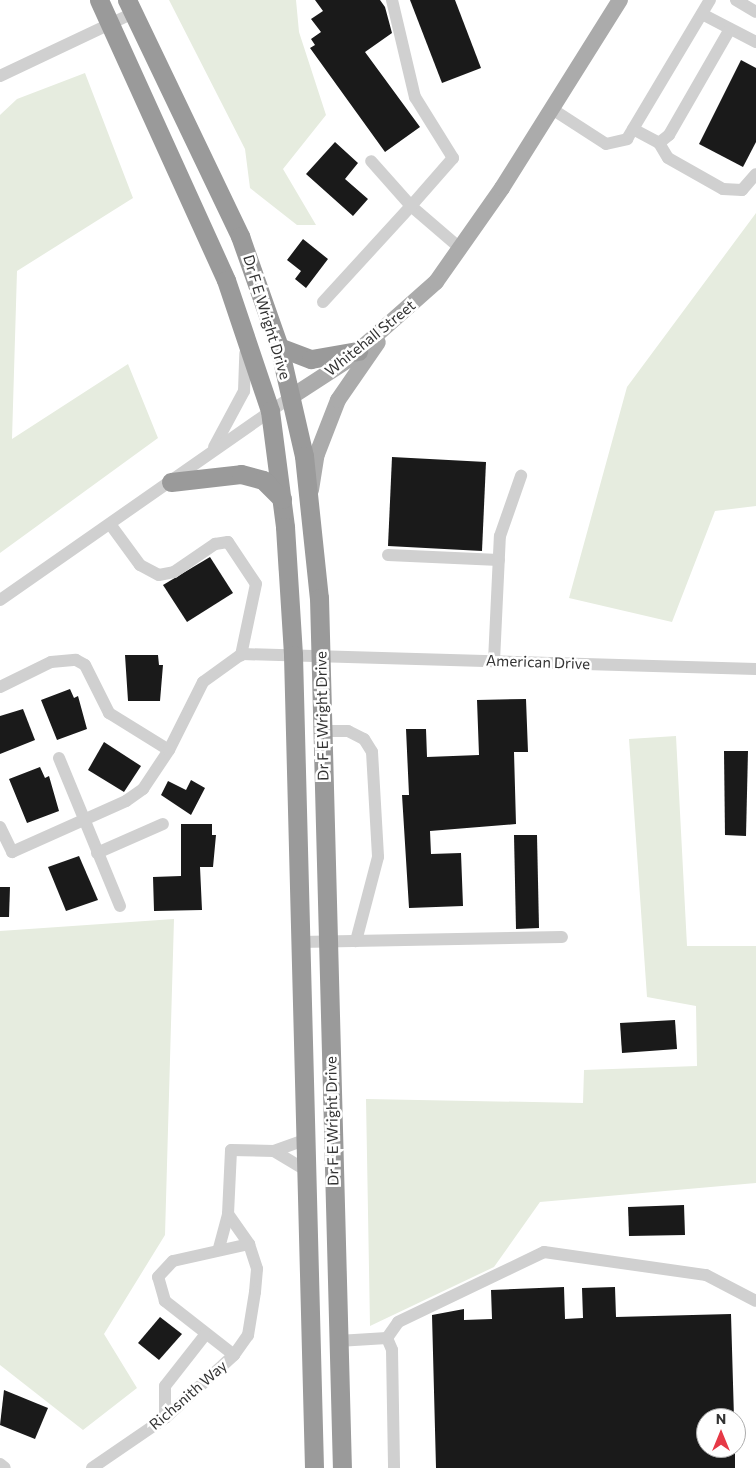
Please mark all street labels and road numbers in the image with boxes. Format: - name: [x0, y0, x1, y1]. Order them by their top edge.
- street label: Dr F E Wright Drive: [239, 252, 295, 382]
- street label: Whitehall Street: [321, 296, 419, 380]
- street label: Dr F E Wright Drive: [312, 651, 332, 781]
- street label: American Drive: [486, 651, 590, 673]
- street label: Dr F E Wright Drive: [322, 1056, 342, 1186]
- street label: Richsnith Way: [146, 1356, 230, 1434]

